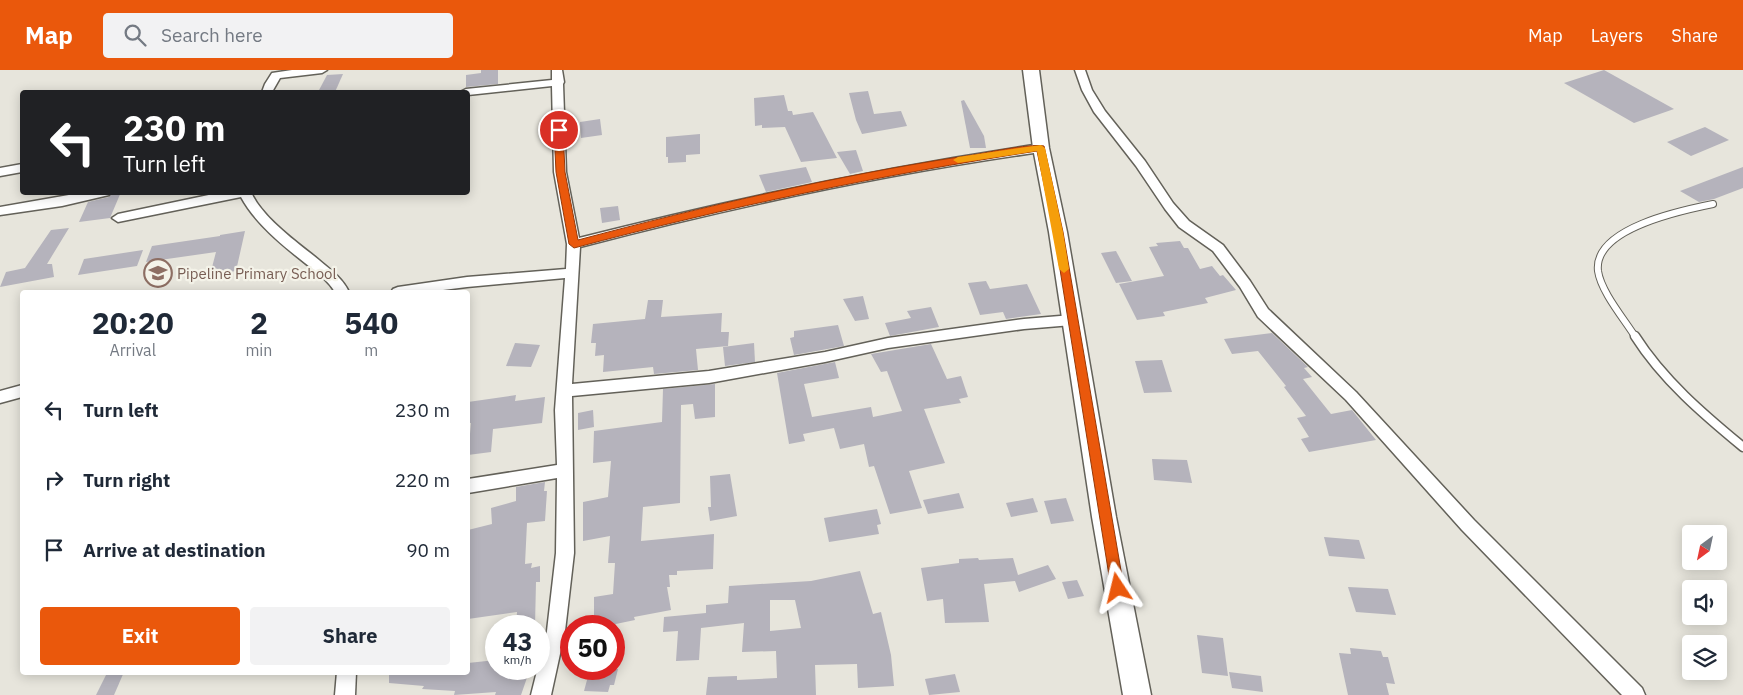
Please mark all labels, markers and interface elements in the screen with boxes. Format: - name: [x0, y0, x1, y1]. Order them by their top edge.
- search box: [103, 13, 453, 58]
- text: Map: [25, 19, 73, 51]
- icon: search: [121, 21, 149, 49]
- text: Search here: [161, 23, 263, 47]
- text: Map: [1528, 24, 1563, 47]
- text: Layers: [1591, 24, 1643, 47]
- text: Share: [1671, 24, 1718, 47]
- text: 230 m: [123, 105, 226, 151]
- pin: [538, 109, 580, 151]
- icon: left: [40, 110, 105, 175]
- icon: arrive: [545, 116, 573, 144]
- text: Turn left: [123, 149, 206, 178]
- school or university icon: Pipeline Primary School: [143, 258, 173, 288]
- place label: Pipeline Primary School: [177, 264, 337, 283]
- text: 20:20: [92, 303, 174, 342]
- text: 2: [250, 303, 268, 342]
- text: 540: [344, 303, 398, 342]
- text: Arrival: [109, 340, 156, 360]
- text: min: [245, 340, 272, 360]
- text: m: [364, 340, 378, 360]
- icon: left: [40, 396, 68, 424]
- text: Turn left: [83, 398, 159, 422]
- text: 230 m: [395, 398, 450, 422]
- icon: right: [40, 466, 68, 494]
- text: Turn right: [83, 468, 170, 492]
- text: 220 m: [395, 468, 450, 492]
- north arrow: [1682, 525, 1728, 570]
- map controls: [1682, 525, 1727, 680]
- icon: arrive: [40, 536, 68, 564]
- text: Arrive at destination: [83, 538, 266, 562]
- text: 90 m: [406, 538, 450, 562]
- position arrow: [1091, 561, 1143, 613]
- button: sound: [1682, 580, 1727, 625]
- button: Exit: [40, 607, 240, 665]
- button: Share: [250, 607, 450, 665]
- speed limit sign: 50: [560, 615, 625, 680]
- text: 43: [502, 625, 533, 658]
- button: layers: [1682, 635, 1727, 680]
- text: km/h: [503, 652, 532, 667]

